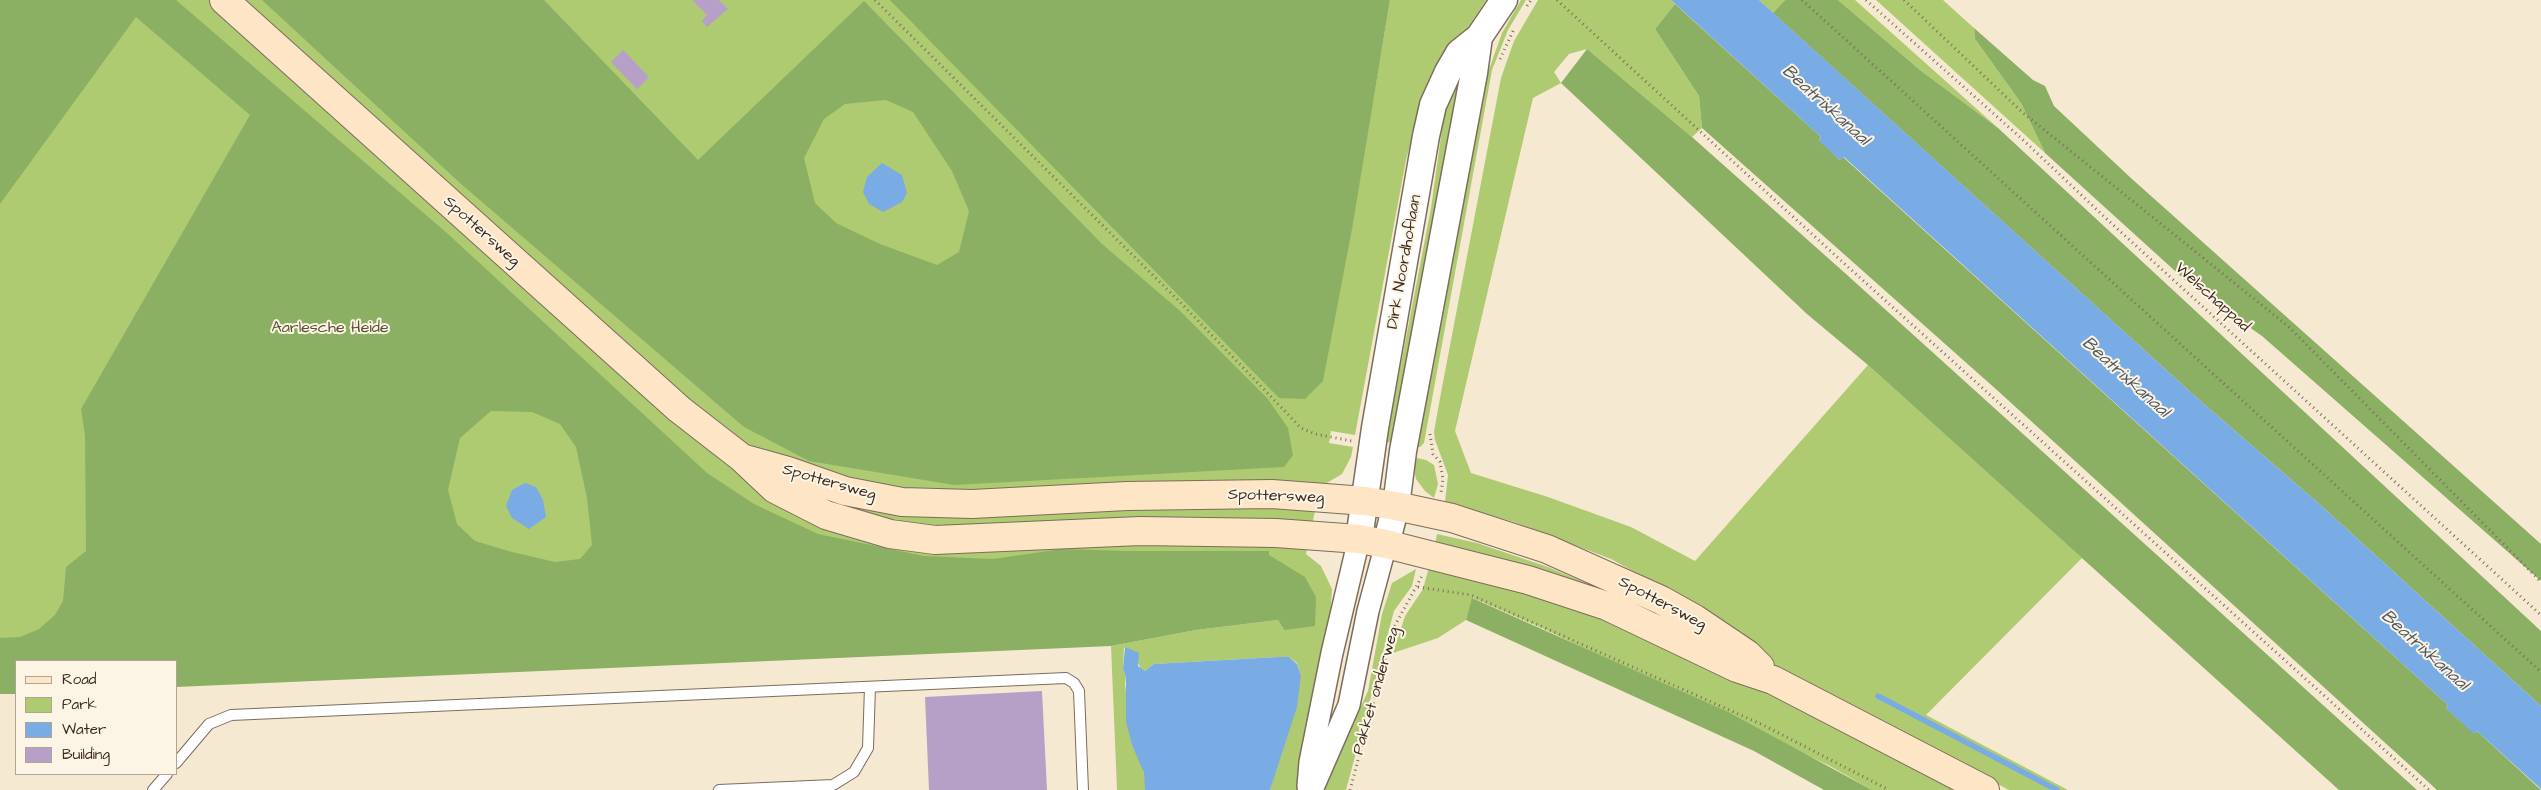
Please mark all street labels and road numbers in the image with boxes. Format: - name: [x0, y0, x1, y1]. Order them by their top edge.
- street label: Spottersweg: [439, 193, 523, 271]
- street label: Dirk Noordhoflaan: [1384, 193, 1426, 331]
- street label: Welschappad: [2170, 259, 2254, 337]
- street label: Spottersweg: [780, 460, 878, 506]
- street label: Spottersweg: [1227, 486, 1325, 508]
- street label: Spottersweg: [1615, 573, 1709, 635]
- street label: Pakket onderweg: [1350, 625, 1404, 757]

